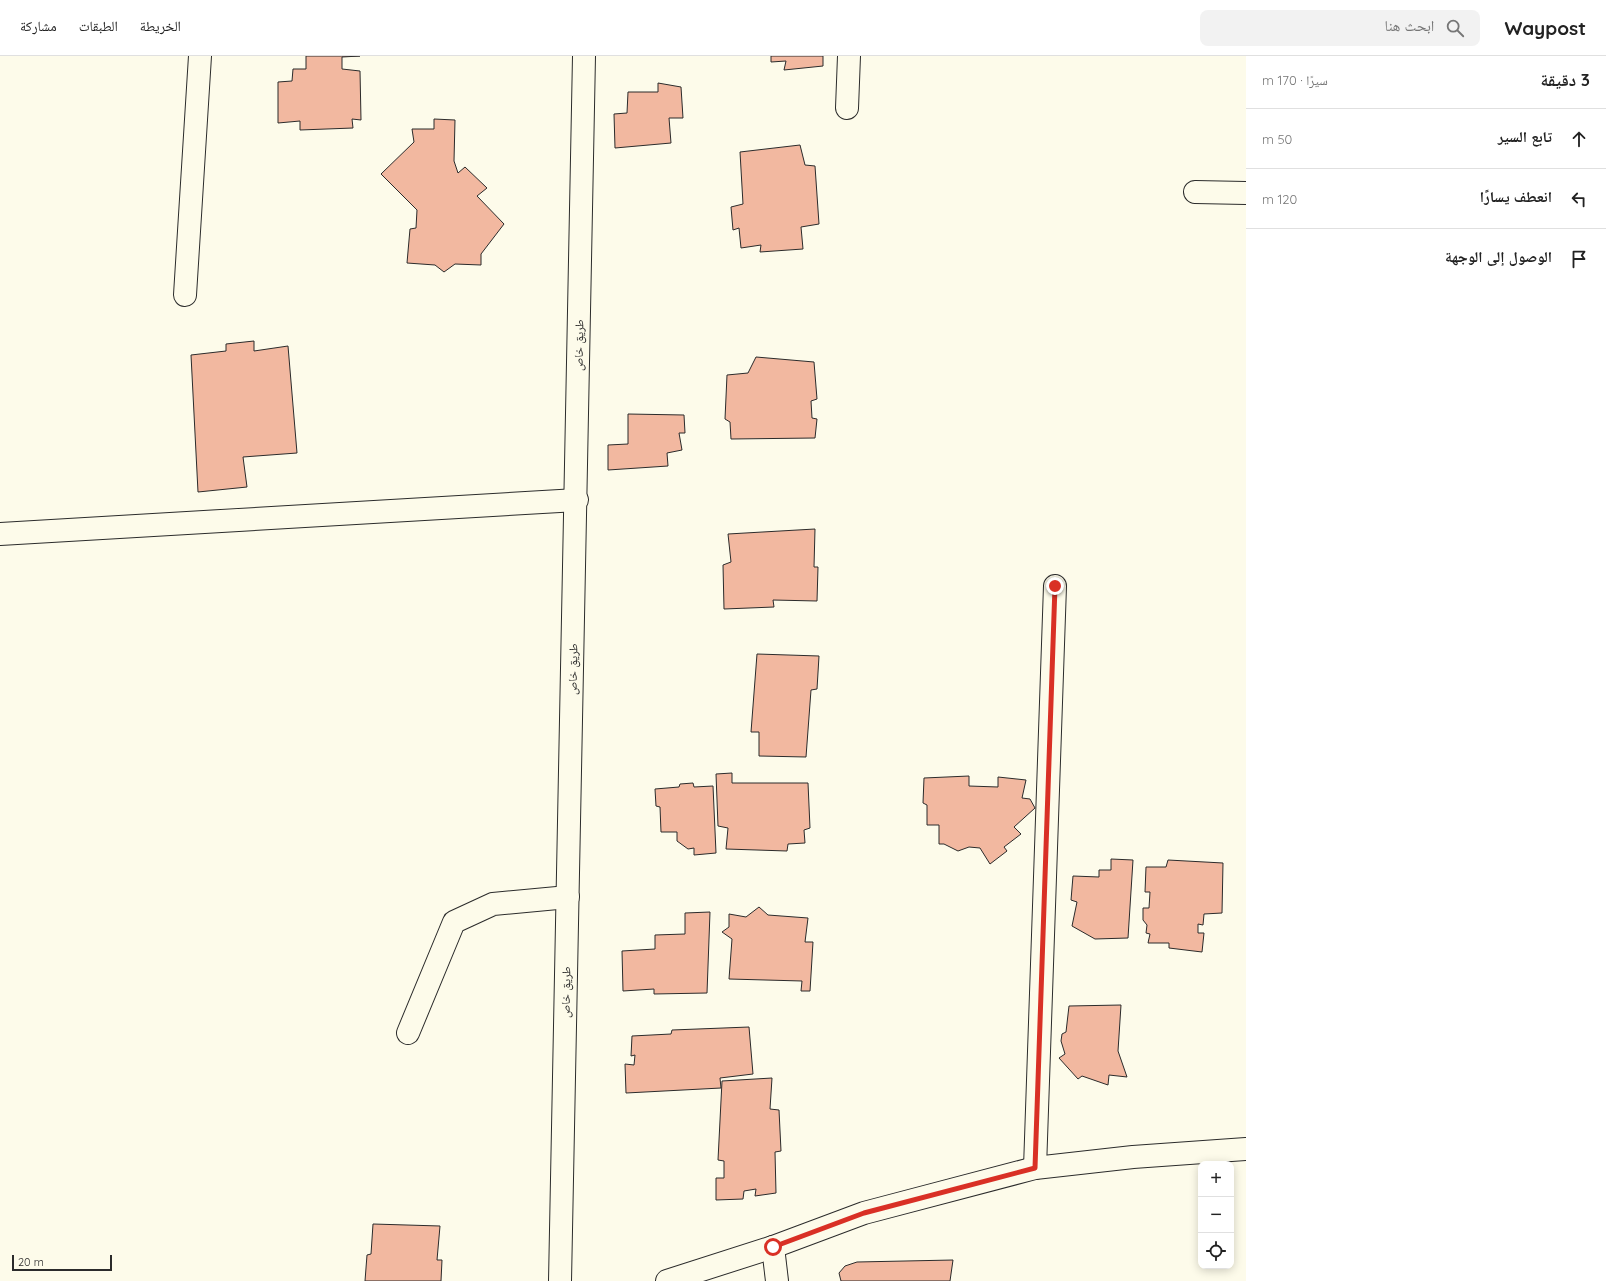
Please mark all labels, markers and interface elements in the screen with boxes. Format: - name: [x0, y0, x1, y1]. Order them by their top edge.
- search box: [1200, 10, 1480, 46]
- text: ابحث هنا: [1385, 16, 1434, 35]
- text: Waypost: [1504, 16, 1586, 40]
- text: مشاركة: [20, 17, 57, 35]
- text: الطبقات: [79, 17, 118, 35]
- text: الخريطة: [140, 17, 181, 35]
- icon: search: [1444, 17, 1466, 39]
- text: 3 دقيقة: [1540, 69, 1590, 90]
- text: سيرًا · 170 m: [1262, 72, 1328, 88]
- text: تابع السير: [1498, 127, 1552, 146]
- icon: ahead: [1568, 128, 1590, 150]
- text: 50 m: [1262, 131, 1292, 147]
- text: انعطف يسارًا: [1480, 187, 1552, 206]
- icon: left: [1568, 188, 1590, 210]
- text: 120 m: [1262, 191, 1297, 207]
- text: الوصول إلى الوجهة: [1445, 247, 1552, 266]
- icon: arrive: [1568, 248, 1590, 270]
- street label: طريق خاص: [571, 319, 587, 371]
- route end: [1046, 577, 1064, 595]
- street label: طريق خاص: [565, 643, 581, 695]
- street label: طريق خاص: [558, 966, 574, 1018]
- map controls: [1198, 1161, 1234, 1269]
- button: +: [1198, 1161, 1234, 1197]
- button: −: [1198, 1197, 1234, 1233]
- button: locate: [1198, 1233, 1234, 1269]
- route start: [764, 1238, 782, 1256]
- scale bar: [12, 1253, 112, 1272]
- text: 20 m: [18, 1255, 44, 1269]

